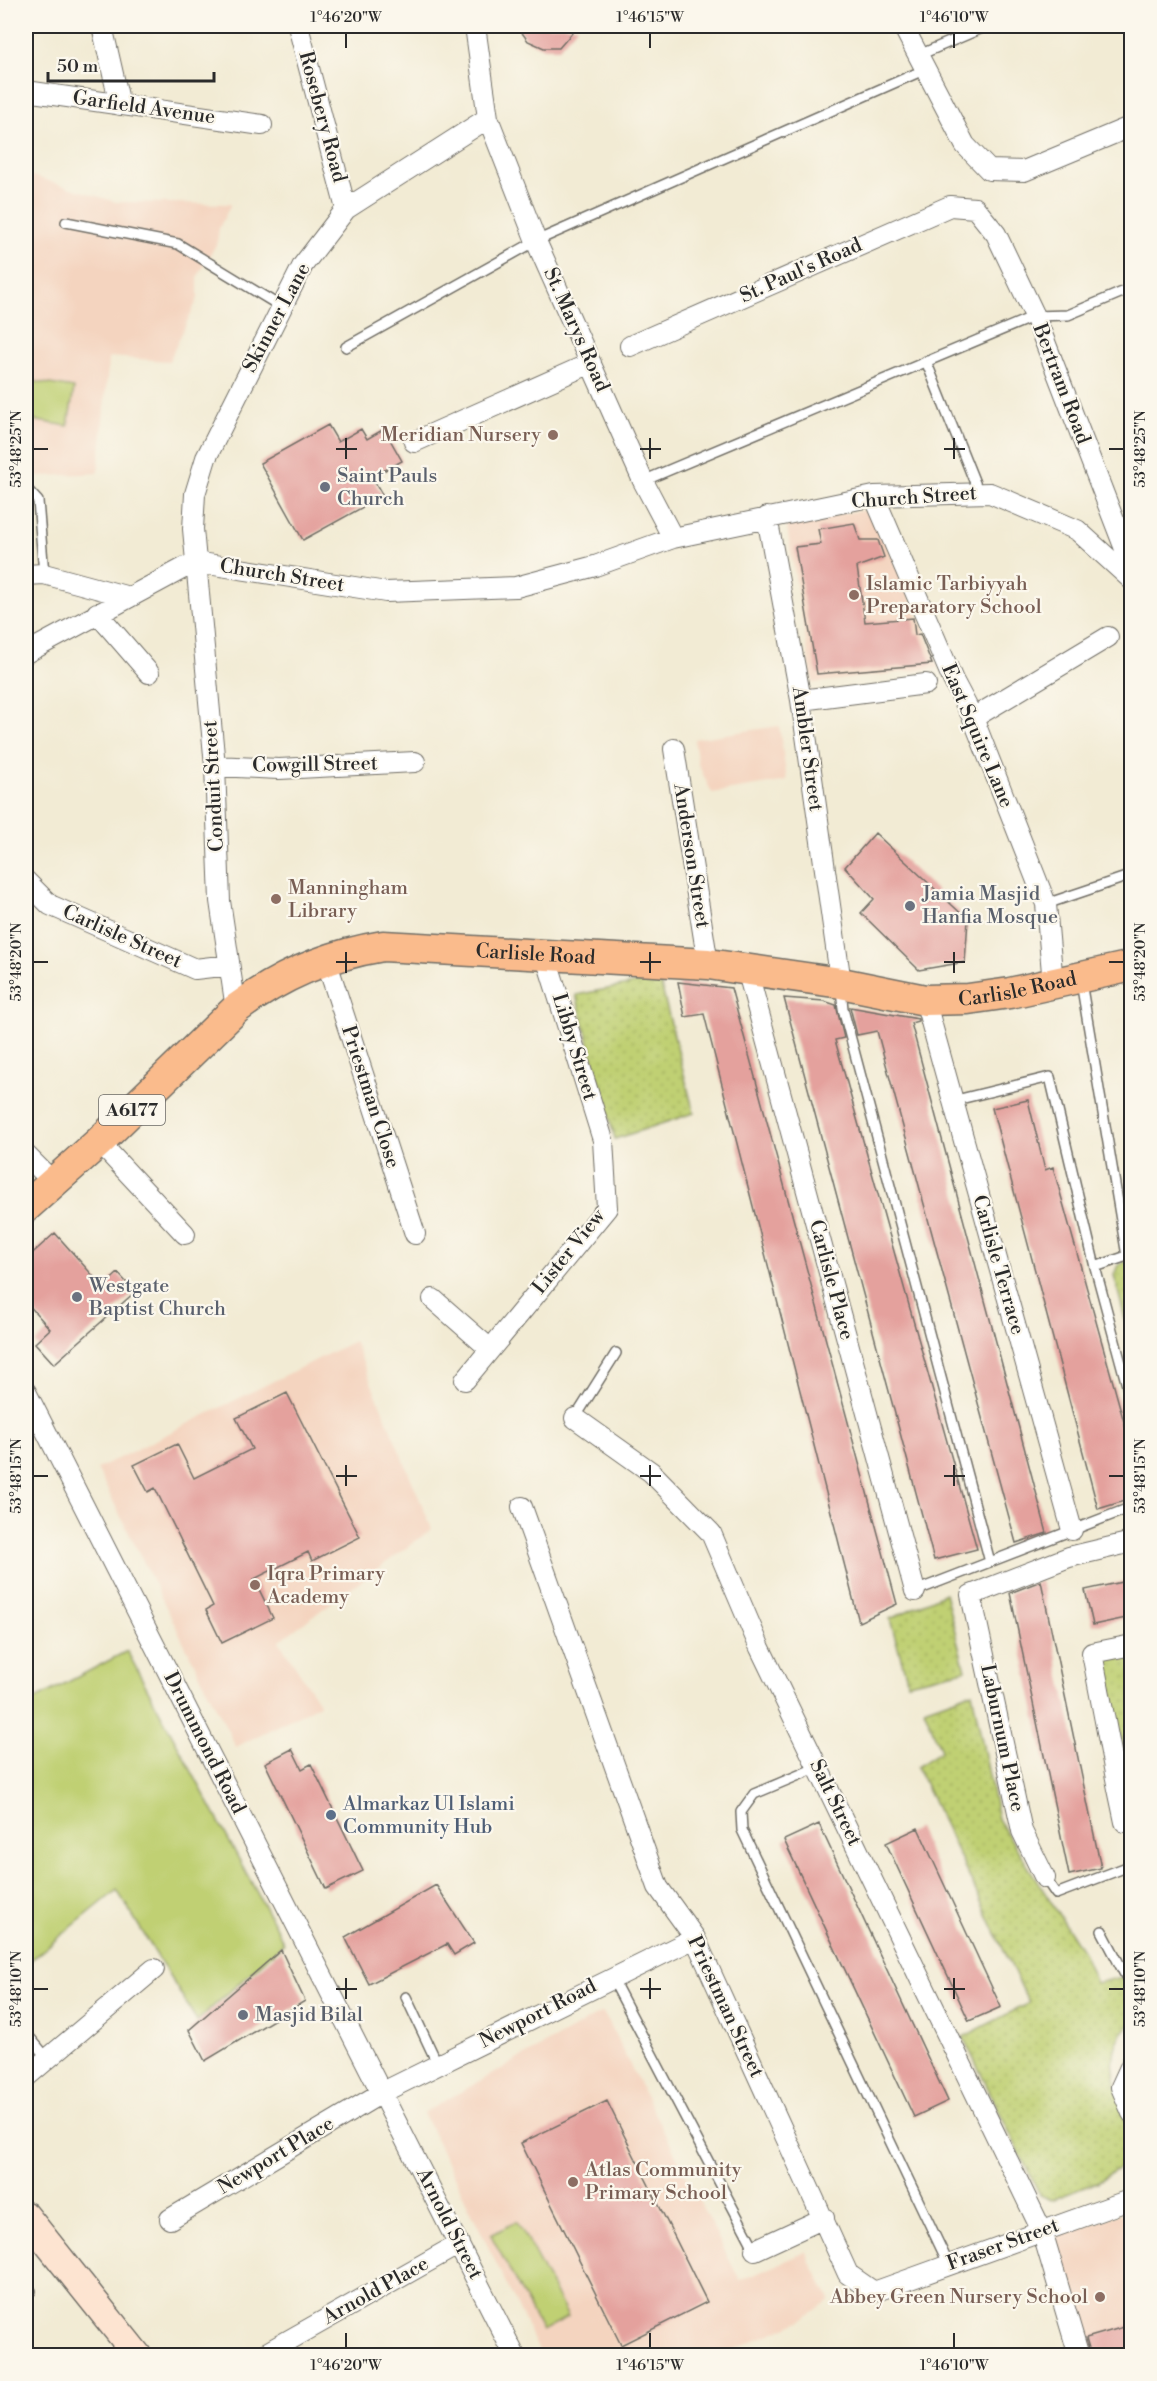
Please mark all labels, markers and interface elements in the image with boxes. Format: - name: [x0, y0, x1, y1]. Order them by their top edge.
- text: 1°46'20"W: [310, 8, 382, 27]
- text: 1°46'15"W: [616, 8, 684, 27]
- text: 1°46'10"W: [920, 8, 989, 27]
- scale bar: [48, 45, 214, 83]
- street label: Rosebery Road: [292, 49, 352, 186]
- text: 50 m: [57, 55, 99, 78]
- street label: Garfield Avenue: [71, 86, 217, 130]
- street label: St. Paul's Road: [736, 233, 867, 309]
- street label: Skinner Lane: [238, 259, 316, 377]
- street label: St. Marys Road: [537, 264, 615, 397]
- street label: Bertram Road: [1026, 319, 1096, 448]
- text: 53°48'25"N: [7, 410, 26, 488]
- text: 53°48'25"N: [1131, 410, 1150, 488]
- place label: Meridian Nursery: [381, 423, 541, 448]
- marker: Meridian Nursery: [546, 428, 560, 442]
- place label: Saint Pauls Church: [337, 464, 437, 512]
- marker: Saint Pauls Church: [318, 480, 332, 494]
- street label: Church Street: [850, 481, 978, 515]
- street label: Church Street: [218, 554, 346, 598]
- place label: Islamic Tarbiyyah Preparatory School: [866, 572, 1042, 620]
- marker: Islamic Tarbiyyah Preparatory School: [847, 588, 861, 602]
- street label: East Squire Lane: [935, 660, 1019, 812]
- street label: Ambler Street: [786, 684, 828, 813]
- street label: Conduit Street: [198, 720, 230, 852]
- street label: Cowgill Street: [252, 751, 378, 779]
- street label: Anderson Street: [667, 781, 715, 930]
- place label: Manningham Library: [288, 876, 409, 924]
- place label: Jamia Masjid Hanfia Mosque: [921, 882, 1058, 930]
- marker: Manningham Library: [269, 892, 283, 906]
- marker: Jamia Masjid Hanfia Mosque: [903, 899, 917, 913]
- street label: Carlisle Street: [58, 900, 186, 974]
- text: 53°48'20"N: [7, 922, 26, 1002]
- text: 53°48'20"N: [1131, 922, 1150, 1002]
- street label: Carlisle Road: [475, 939, 597, 970]
- street label: Carlisle Road: [958, 966, 1080, 1012]
- street label: Libby Street: [546, 990, 602, 1104]
- street label: Priestman Close: [335, 1022, 405, 1172]
- road number: A6177: [99, 1095, 165, 1125]
- street label: Carlisle Terrace: [966, 1192, 1030, 1338]
- street label: Lister View: [527, 1203, 612, 1300]
- street label: Carlisle Place: [803, 1217, 859, 1343]
- place label: Westgate Baptist Church: [88, 1274, 226, 1322]
- marker: Westgate Baptist Church: [70, 1290, 84, 1304]
- text: 53°48'15"N: [7, 1438, 26, 1514]
- text: 53°48'15"N: [1131, 1438, 1150, 1514]
- place label: Iqra Primary Academy: [266, 1562, 385, 1610]
- marker: Iqra Primary Academy: [248, 1578, 262, 1592]
- street label: Laburnum Place: [974, 1662, 1030, 1814]
- street label: Drummond Road: [157, 1668, 251, 1819]
- street label: Salt Street: [803, 1756, 867, 1850]
- place label: Almarkaz Ul Islami Community Hub: [342, 1792, 515, 1840]
- marker: Almarkaz Ul Islami Community Hub: [324, 1808, 338, 1822]
- street label: Priestman Street: [681, 1932, 769, 2082]
- text: 53°48'10"N: [7, 1951, 26, 2027]
- text: 53°48'10"N: [1131, 1951, 1150, 2027]
- street label: Newport Road: [475, 1974, 601, 2054]
- place label: Masjid Bilal: [255, 2003, 363, 2028]
- marker: Masjid Bilal: [236, 2008, 250, 2022]
- street label: Newport Place: [213, 2111, 339, 2201]
- place label: Atlas Community Primary School: [584, 2158, 742, 2206]
- street label: Arnold Street: [410, 2163, 488, 2284]
- marker: Atlas Community Primary School: [566, 2175, 580, 2189]
- street label: Fraser Street: [943, 2213, 1063, 2277]
- street label: Arnold Place: [318, 2252, 433, 2331]
- place label: Abbey Green Nursery School: [829, 2285, 1088, 2310]
- marker: Abbey Green Nursery School: [1093, 2290, 1107, 2304]
- text: 1°46'20"W: [310, 2356, 382, 2375]
- text: 1°46'15"W: [616, 2356, 684, 2375]
- text: 1°46'10"W: [920, 2356, 989, 2375]

